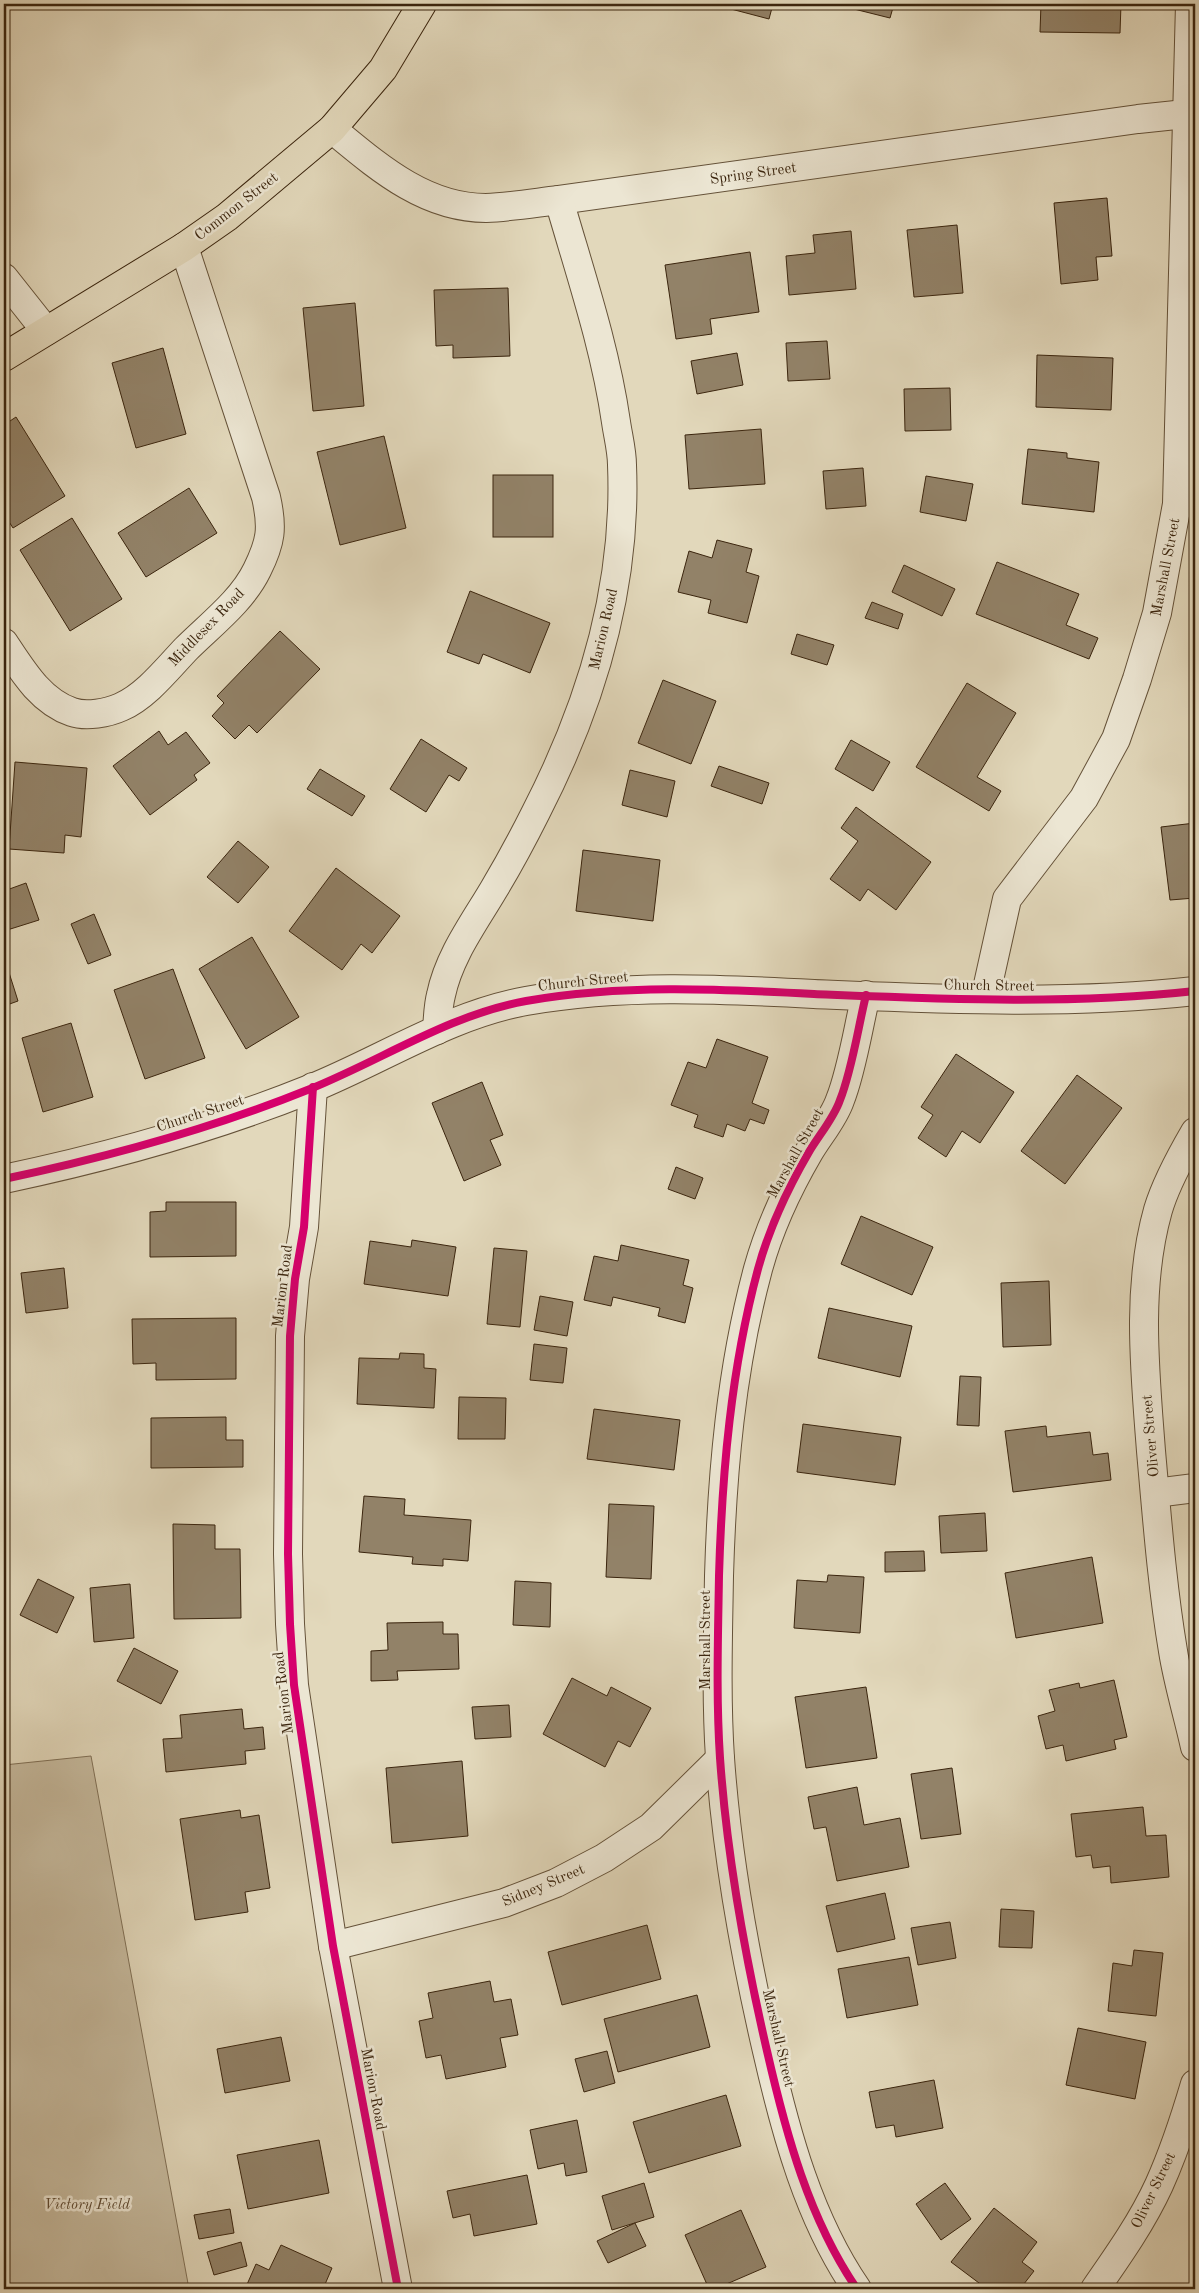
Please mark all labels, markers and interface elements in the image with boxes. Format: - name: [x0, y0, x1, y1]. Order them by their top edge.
- street label: Spring Street: [709, 161, 798, 188]
- street label: Common Street: [193, 170, 281, 244]
- street label: Marshall Street: [1150, 517, 1183, 618]
- street label: Middlesex Road: [166, 586, 248, 670]
- street label: Marion Road: [588, 587, 621, 672]
- street label: Church Street: [537, 970, 629, 995]
- street label: Church Street: [943, 978, 1035, 995]
- street label: Church Street: [155, 1093, 246, 1136]
- street label: Marshall Street: [765, 1106, 827, 1201]
- street label: Marion Road: [271, 1244, 296, 1328]
- street label: Oliver Street: [1140, 1394, 1163, 1478]
- street label: Marshall Street: [699, 1590, 714, 1690]
- street label: Marion Road: [272, 1650, 297, 1735]
- street label: Sidney Street: [500, 1862, 587, 1910]
- street label: Marshall Street: [759, 1988, 796, 2089]
- street label: Marion Road: [357, 2047, 388, 2132]
- street label: Oliver Street: [1129, 2150, 1179, 2231]
- park label: Victory Field: [44, 2198, 131, 2213]

